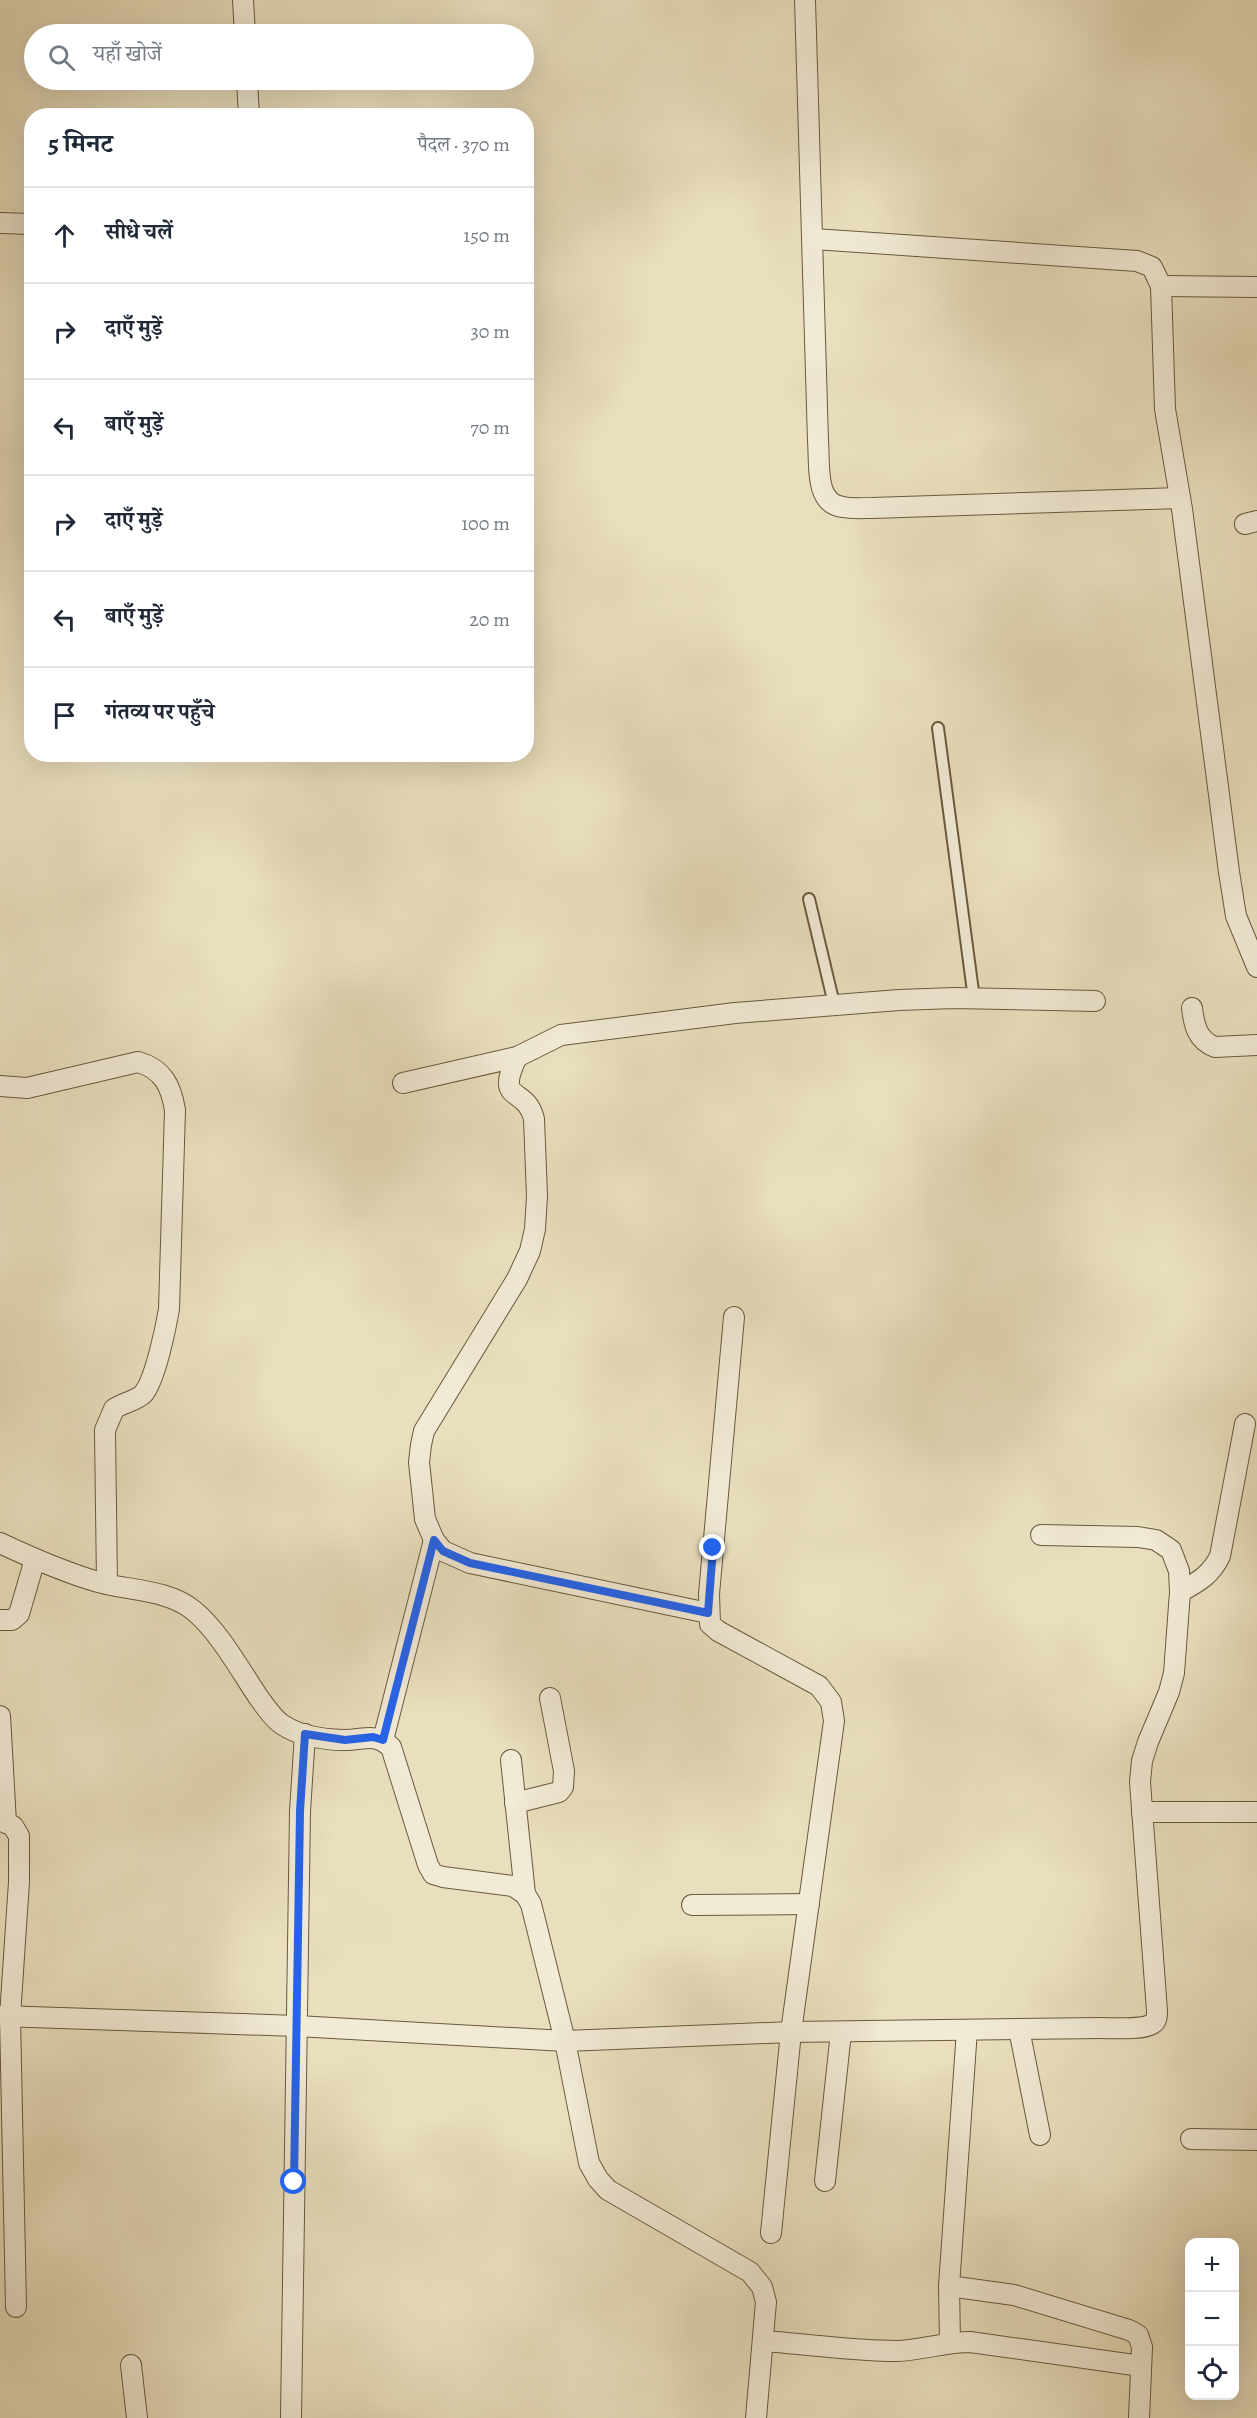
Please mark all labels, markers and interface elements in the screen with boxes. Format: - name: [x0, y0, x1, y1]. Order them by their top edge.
- search box: [24, 24, 534, 90]
- text: यहाँ खोजें: [93, 39, 162, 69]
- icon: search: [45, 41, 78, 74]
- text: 5 मिनट: [48, 126, 113, 161]
- text: पैदल · 370 m: [417, 131, 510, 158]
- text: सीधे चलें: [105, 217, 173, 247]
- icon: ahead: [48, 219, 81, 252]
- text: 150 m: [463, 222, 510, 249]
- text: दाएँ मुड़ें: [105, 313, 163, 343]
- icon: right: [48, 315, 81, 348]
- text: 30 m: [470, 318, 510, 345]
- text: बाएँ मुड़ें: [105, 409, 163, 439]
- icon: left: [48, 411, 81, 444]
- text: 70 m: [470, 414, 510, 441]
- text: दाएँ मुड़ें: [105, 505, 163, 535]
- icon: right: [48, 507, 81, 540]
- text: 100 m: [461, 510, 510, 537]
- text: बाएँ मुड़ें: [105, 601, 163, 631]
- icon: left: [48, 603, 81, 636]
- text: 20 m: [469, 606, 510, 633]
- text: गंतव्य पर पहुँचे: [105, 697, 214, 727]
- icon: arrive: [48, 699, 81, 732]
- route end: [699, 1534, 725, 1560]
- route start: [280, 2168, 306, 2194]
- map controls: [1185, 2238, 1239, 2400]
- button: +: [1185, 2238, 1239, 2292]
- button: −: [1185, 2292, 1239, 2346]
- button: locate: [1185, 2346, 1239, 2400]

